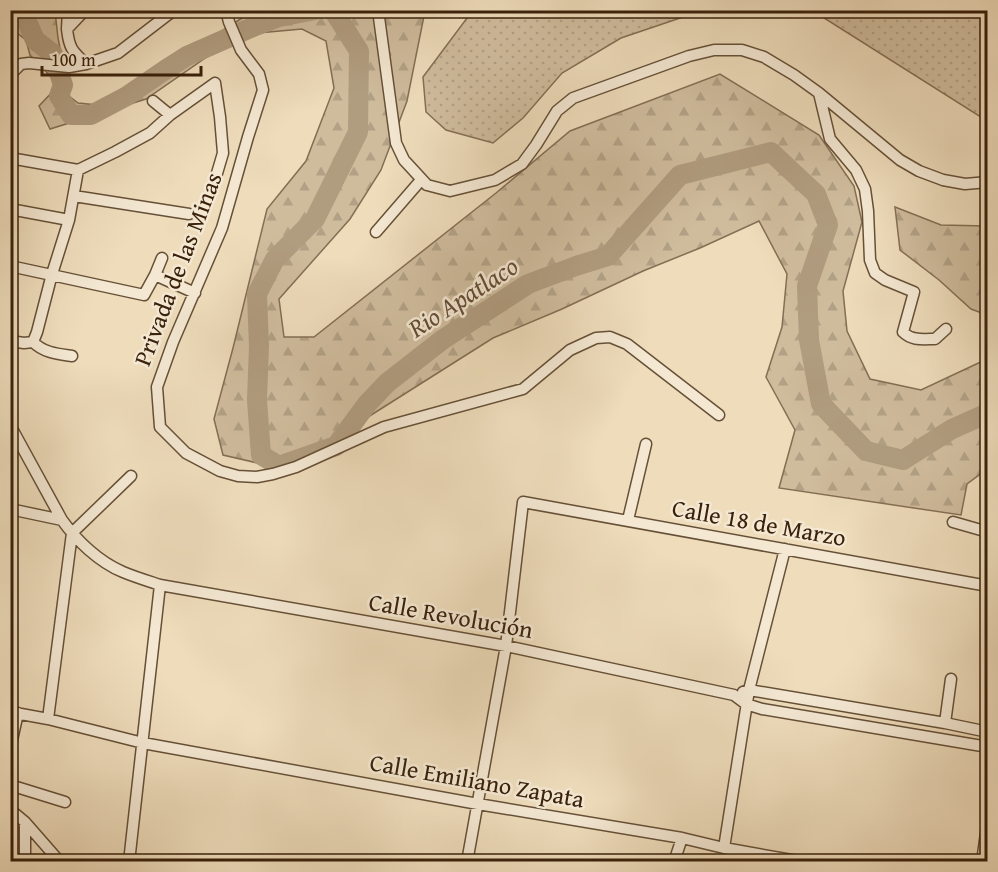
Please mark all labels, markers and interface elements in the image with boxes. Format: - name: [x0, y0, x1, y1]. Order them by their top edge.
- scale bar: [42, 39, 201, 77]
- text: 100 m: [51, 46, 96, 73]
- street label: Privada de las Minas: [124, 167, 231, 371]
- water label: Rio Apatlaco: [399, 246, 526, 347]
- street label: Calle 18 de Marzo: [669, 490, 849, 555]
- street label: Calle Revolución: [366, 584, 536, 647]
- street label: Calle Emiliano Zapata: [367, 744, 588, 817]

